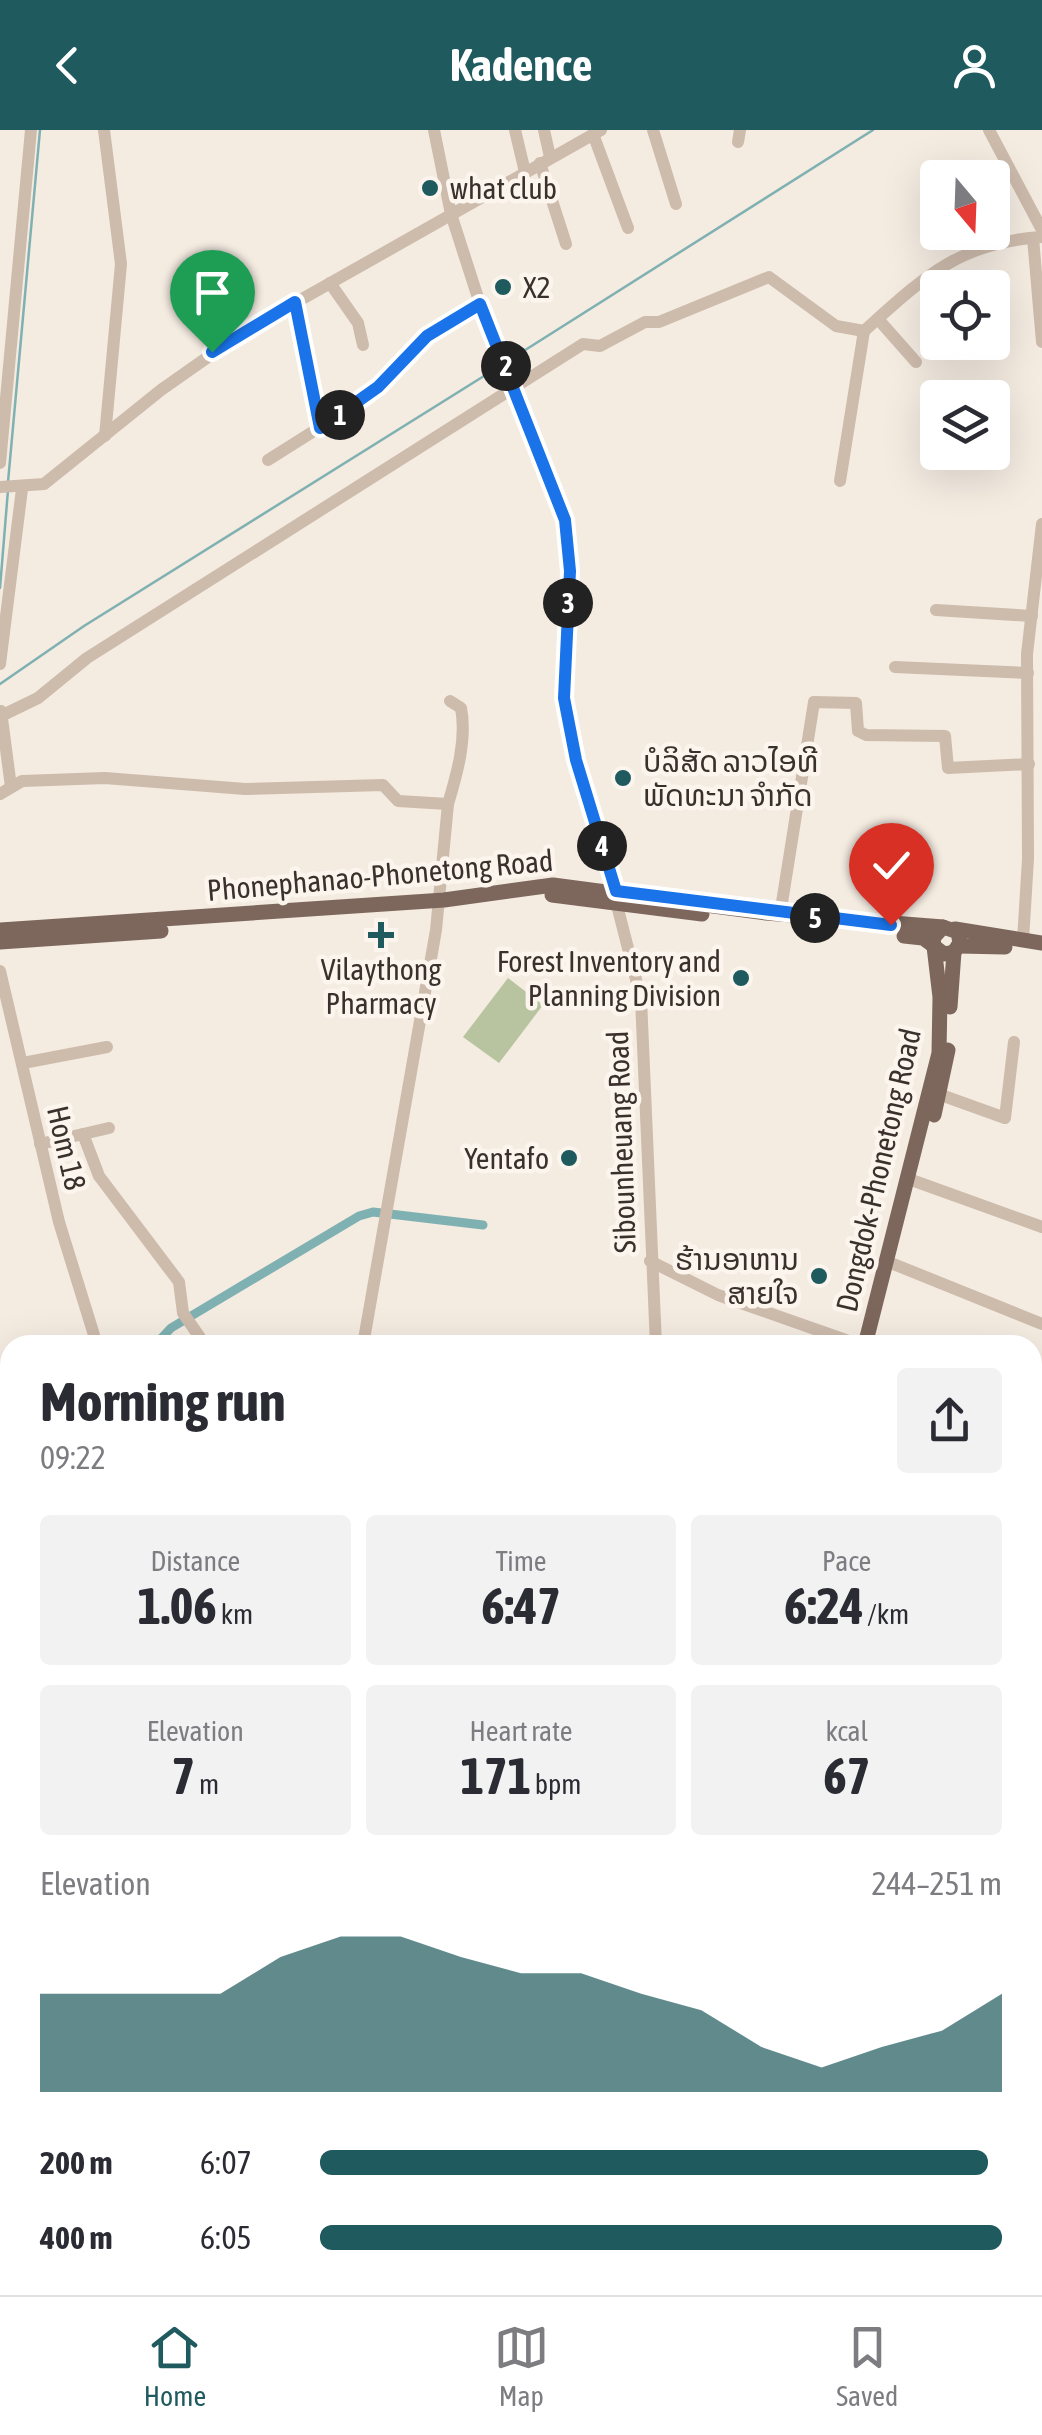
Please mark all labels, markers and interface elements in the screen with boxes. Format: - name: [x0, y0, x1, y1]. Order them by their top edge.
- icon: back: [40, 38, 95, 93]
- icon: person: [947, 38, 1002, 93]
- text: Kadence: [450, 39, 592, 91]
- north arrow: [920, 160, 1010, 250]
- map controls: [920, 160, 1010, 470]
- place label: what club: [450, 171, 557, 205]
- marker: what club: [419, 177, 441, 199]
- pin: [170, 250, 255, 353]
- icon: arrive: [185, 265, 240, 320]
- place label: X2: [523, 270, 551, 304]
- button: locate: [920, 270, 1010, 360]
- marker: X2: [492, 276, 514, 298]
- pin: 2: [481, 341, 531, 391]
- text: 2: [499, 350, 513, 382]
- button: layers: [920, 380, 1010, 470]
- pin: 1: [315, 390, 365, 440]
- text: 1: [333, 399, 347, 431]
- pin: 3: [543, 578, 593, 628]
- text: 3: [561, 587, 575, 619]
- place label: ບໍລິສັດ ລາວໄອທີ ພັດທະນາ ຈຳກັດ: [643, 744, 819, 812]
- marker: ບໍລິສັດ ລາວໄອທີ ພັດທະນາ ຈຳກັດ: [612, 767, 634, 789]
- pin: 4: [577, 821, 627, 871]
- pin: [849, 823, 934, 926]
- text: 4: [595, 830, 609, 862]
- icon: check: [864, 838, 919, 893]
- street label: Phonephanao-Phonetong Road: [206, 843, 554, 907]
- pin: 5: [790, 893, 840, 943]
- text: 5: [808, 902, 822, 934]
- marker: Vilaythong Pharmacy: [370, 924, 392, 946]
- place label: Forest Inventory and Planning Division: [497, 944, 721, 1012]
- place label: Vilaythong Pharmacy: [321, 952, 441, 1020]
- marker: Forest Inventory and Planning Division: [730, 967, 752, 989]
- street label: Dongdok-Phonetong Road: [829, 1025, 927, 1315]
- street label: Sibounheuang Road: [600, 1030, 642, 1254]
- street label: Hom 18: [41, 1103, 93, 1193]
- place label: Yentafo: [464, 1141, 549, 1175]
- marker: Yentafo: [558, 1147, 580, 1169]
- place label: ຮ້ານອາຫານ ສາຍໃຈ: [675, 1242, 799, 1310]
- marker: ຮ້ານອາຫານ ສາຍໃຈ: [808, 1265, 830, 1287]
- button: share: [897, 1368, 1002, 1473]
- text: Morning run: [40, 1370, 286, 1433]
- text: 09:22: [40, 1439, 106, 1476]
- text: Distance: [150, 1545, 240, 1577]
- text: Time: [495, 1545, 547, 1577]
- text: Pace: [822, 1545, 871, 1577]
- text: 1.06: [137, 1577, 217, 1635]
- text: 6:47: [481, 1577, 561, 1635]
- text: 6:24: [784, 1577, 863, 1635]
- text: km: [217, 1598, 253, 1630]
- text: /km: [863, 1598, 909, 1630]
- text: Elevation: [147, 1715, 244, 1747]
- text: Heart rate: [469, 1715, 573, 1747]
- text: kcal: [825, 1715, 868, 1747]
- text: 7: [172, 1747, 195, 1805]
- text: 171: [460, 1747, 531, 1805]
- text: 67: [823, 1747, 870, 1805]
- text: m: [195, 1768, 219, 1800]
- text: bpm: [531, 1768, 582, 1800]
- text: Elevation: [40, 1865, 151, 1902]
- text: 244–251 m: [872, 1865, 1002, 1902]
- text: 200 m: [40, 2144, 113, 2181]
- text: 6:07: [200, 2144, 251, 2181]
- text: 400 m: [40, 2219, 113, 2256]
- text: 6:05: [200, 2219, 251, 2256]
- tab: Home: [144, 2320, 206, 2412]
- tab: Map: [494, 2320, 549, 2412]
- tab: Saved: [836, 2320, 898, 2412]

